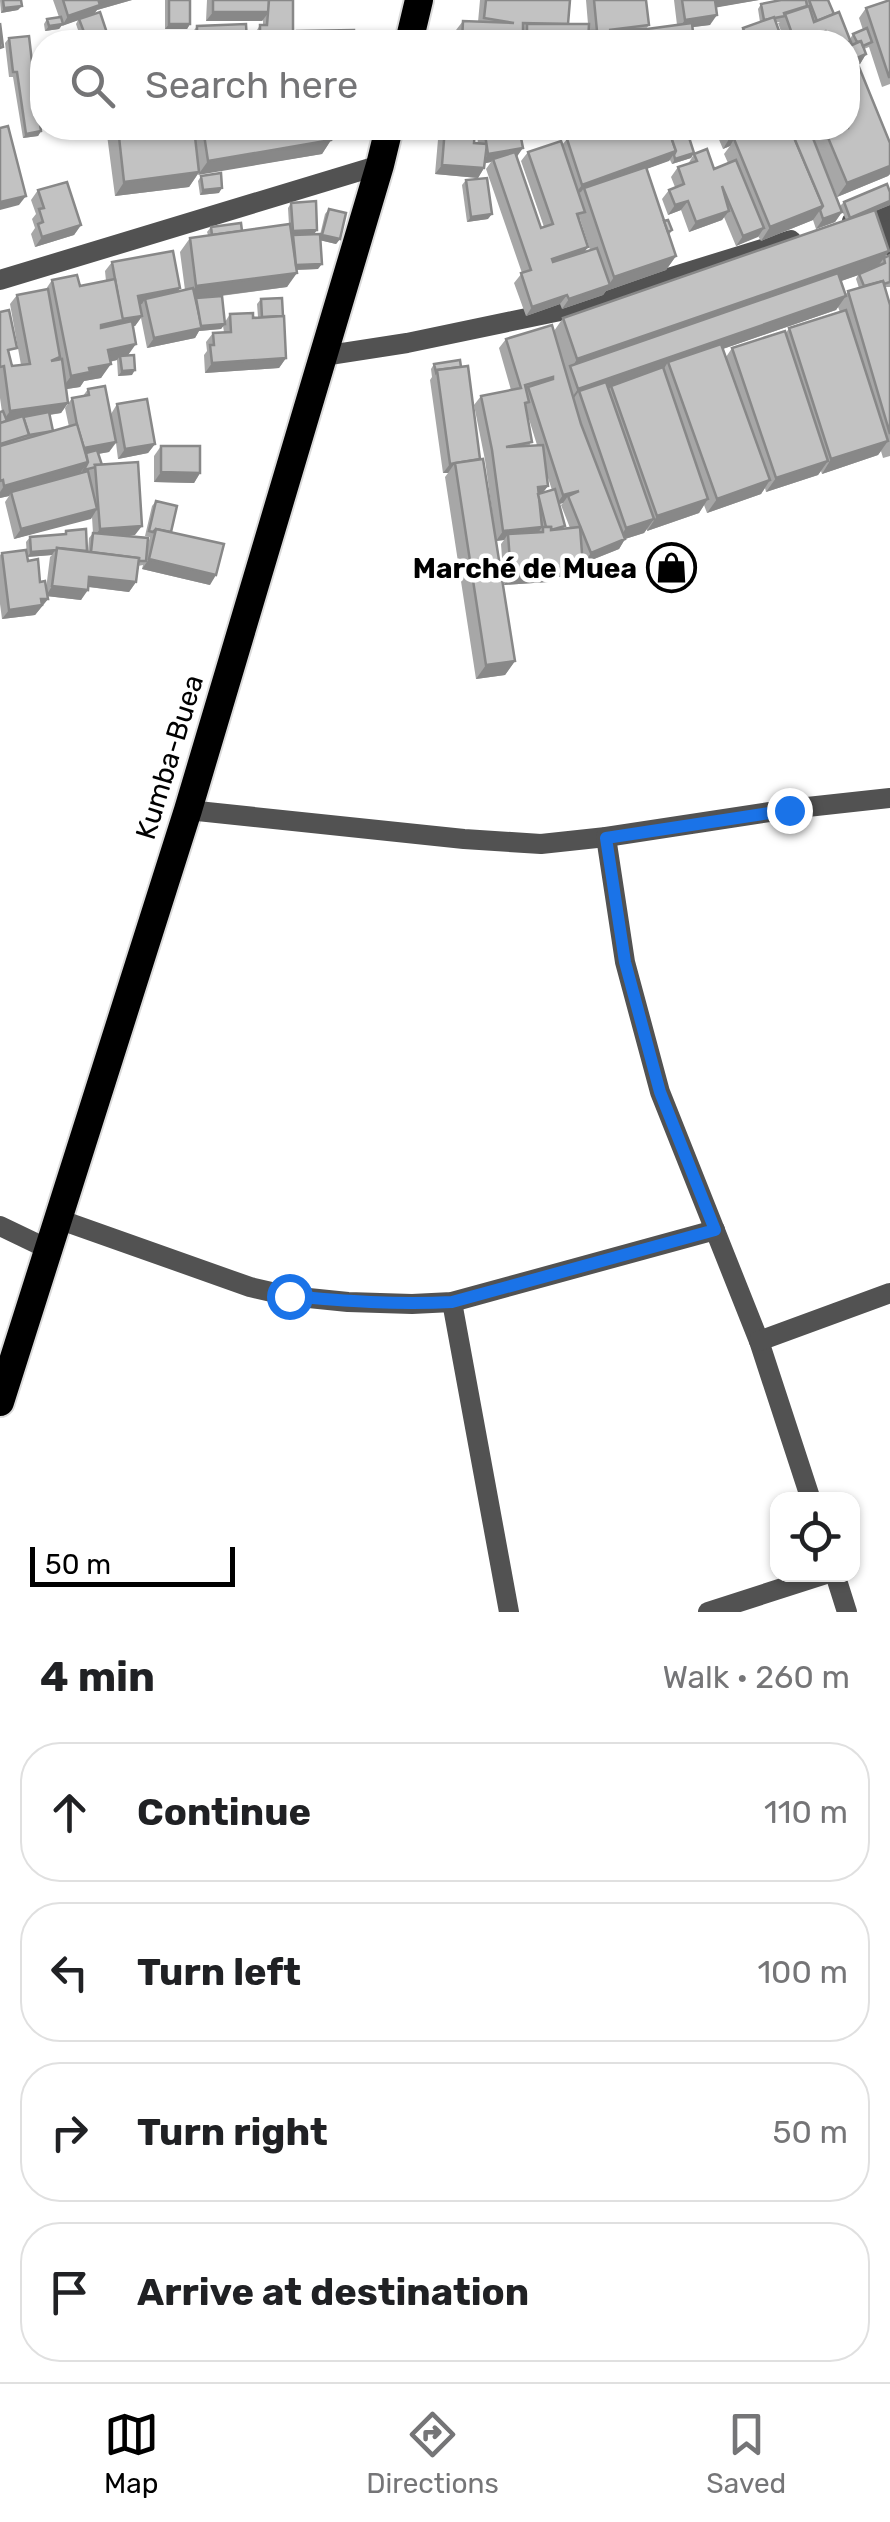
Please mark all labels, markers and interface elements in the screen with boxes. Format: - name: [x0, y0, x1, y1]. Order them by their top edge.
- search box: [30, 30, 860, 140]
- icon: search: [65, 58, 120, 113]
- text: Search here: [145, 62, 358, 108]
- shop icon: Marché de Muea: [646, 542, 698, 594]
- place label: Marché de Muea: [413, 552, 637, 585]
- street label: Kumba-Buea: [129, 671, 210, 843]
- route end: [767, 788, 813, 834]
- route start: [267, 1274, 313, 1320]
- map controls: [770, 1492, 860, 1582]
- button: locate: [770, 1492, 860, 1582]
- scale bar: [30, 1542, 235, 1586]
- text: 50 m: [45, 1548, 111, 1581]
- text: 4 min: [40, 1652, 155, 1702]
- text: Walk · 260 m: [663, 1658, 850, 1696]
- icon: ahead: [42, 1785, 97, 1840]
- text: Continue: [137, 1789, 311, 1835]
- text: 110 m: [764, 1793, 848, 1831]
- icon: left: [42, 1945, 97, 2000]
- text: Turn left: [137, 1949, 301, 1995]
- text: 100 m: [757, 1953, 848, 1991]
- icon: right: [42, 2105, 97, 2160]
- text: Turn right: [137, 2109, 328, 2155]
- text: 50 m: [772, 2113, 848, 2151]
- icon: arrive: [42, 2265, 97, 2320]
- text: Arrive at destination: [137, 2269, 529, 2315]
- tab: Map: [104, 2407, 159, 2500]
- tab: Directions: [366, 2407, 499, 2500]
- tab: Saved: [706, 2407, 786, 2500]

